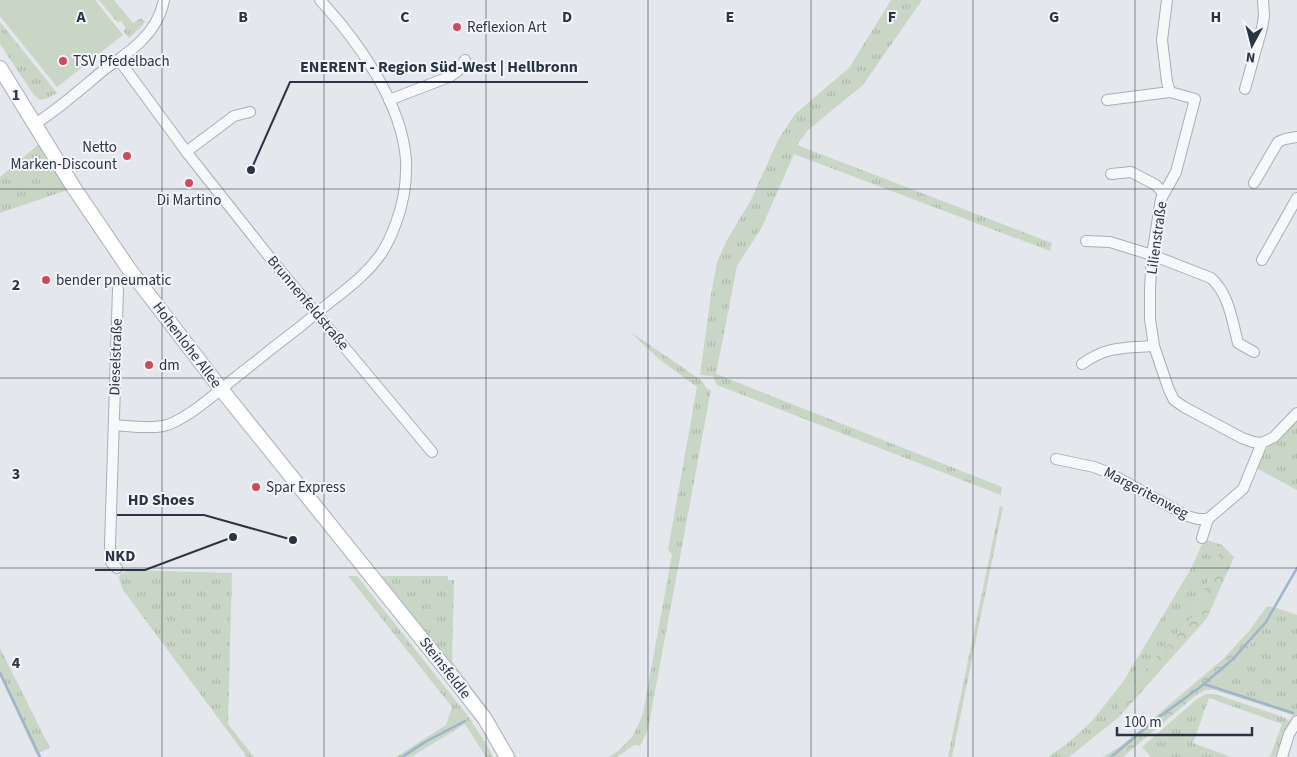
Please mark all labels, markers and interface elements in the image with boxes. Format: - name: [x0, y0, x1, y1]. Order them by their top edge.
- text: A: [75, 6, 86, 28]
- text: B: [238, 6, 248, 28]
- text: C: [400, 6, 410, 28]
- text: D: [562, 6, 572, 28]
- text: E: [726, 6, 734, 28]
- text: F: [888, 6, 896, 28]
- text: G: [1049, 6, 1059, 28]
- text: H: [1211, 6, 1221, 28]
- place label: Reflexion Art: [467, 17, 546, 38]
- north arrow: [1227, 20, 1277, 70]
- marker: Reflexion Art: [451, 21, 463, 33]
- text: N: [1245, 46, 1256, 67]
- place label: TSV Pfedelbach: [73, 51, 170, 72]
- callout: ENERENT - Region Süd-West | Hellbronn: [290, 51, 588, 82]
- marker: TSV Pfedelbach: [57, 55, 69, 67]
- text: ENERENT - Region Süd-West | Hellbronn: [300, 56, 578, 78]
- text: 1: [12, 84, 20, 106]
- place label: Netto Marken-Discount: [11, 137, 117, 175]
- marker: Netto Marken-Discount: [121, 150, 133, 162]
- marker: Di Martino: [183, 177, 195, 189]
- place label: Di Martino: [157, 190, 221, 211]
- street label: Lilienstraße: [1141, 200, 1173, 276]
- street label: Brunnenfeldstraße: [262, 251, 354, 355]
- place label: bender pneumatic: [56, 270, 172, 291]
- text: 2: [12, 274, 20, 296]
- marker: bender pneumatic: [40, 274, 52, 286]
- street label: Hohenlohe Allee: [148, 298, 226, 392]
- street label: Dieselstraße: [104, 318, 128, 396]
- place label: dm: [159, 355, 180, 376]
- marker: dm: [143, 359, 155, 371]
- street label: Margeritenweg: [1100, 462, 1193, 524]
- text: 3: [12, 463, 20, 485]
- place label: Spar Express: [266, 477, 345, 498]
- marker: Spar Express: [250, 481, 262, 493]
- callout: HD Shoes: [117, 484, 204, 515]
- text: HD Shoes: [128, 489, 194, 511]
- callout: NKD: [95, 539, 145, 570]
- text: NKD: [105, 545, 135, 567]
- street label: Steinsfeldle: [414, 633, 476, 703]
- text: 4: [12, 652, 21, 674]
- scale bar: [1117, 704, 1252, 736]
- text: 100 m: [1124, 712, 1162, 733]

